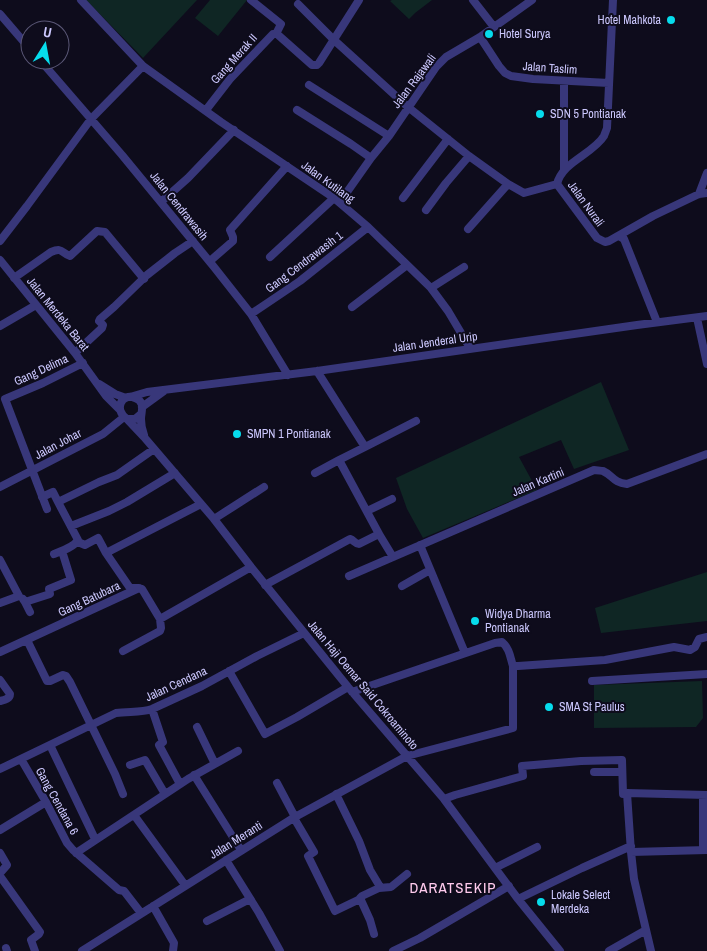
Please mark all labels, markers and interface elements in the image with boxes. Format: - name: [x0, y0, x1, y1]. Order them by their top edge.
- place label: Hotel Mahkota: [598, 12, 662, 28]
- marker: Hotel Mahkota: [665, 14, 677, 26]
- north arrow: [20, 20, 70, 70]
- text: U: [42, 23, 53, 42]
- place label: Hotel Surya: [499, 26, 551, 42]
- marker: Hotel Surya: [483, 28, 495, 40]
- street label: Gang Merak II: [207, 30, 261, 88]
- street label: Jalan Rajawali: [388, 51, 440, 111]
- street label: Jalan Taslim: [522, 58, 578, 78]
- place label: SDN 5 Pontianak: [550, 106, 626, 122]
- marker: SDN 5 Pontianak: [534, 108, 546, 120]
- street label: Jalan Kutilang: [298, 157, 358, 207]
- street label: Jalan Cendrawasih: [146, 168, 212, 244]
- street label: Jalan Nurali: [564, 178, 608, 230]
- street label: Gang Cendrawasih 1: [262, 227, 346, 296]
- street label: Jalan Merdeka Barat: [23, 274, 93, 355]
- street label: Jalan Jenderal Urip: [392, 328, 478, 356]
- street label: Gang Delima: [11, 350, 71, 390]
- street label: Jalan Johar: [32, 425, 85, 463]
- place label: SMPN 1 Pontianak: [247, 426, 331, 442]
- marker: SMPN 1 Pontianak: [231, 428, 243, 440]
- street label: Jalan Kartini: [509, 464, 567, 500]
- street label: Gang Batubara: [55, 577, 123, 620]
- place label: Widya Dharma Pontianak: [485, 606, 551, 636]
- marker: Widya Dharma Pontianak: [469, 615, 481, 627]
- street label: Jalan Haji Oemar Said Cokroaminoto: [304, 617, 422, 753]
- street label: Jalan Cendana: [143, 663, 210, 705]
- place label: SMA St Paulus: [559, 699, 625, 715]
- marker: SMA St Paulus: [543, 701, 555, 713]
- street label: Gang Cendana 6: [32, 764, 82, 838]
- street label: Jalan Meranti: [206, 817, 266, 863]
- district label: DARATSEKIP: [409, 877, 497, 898]
- place label: Lokale Select Merdeka: [551, 887, 610, 917]
- marker: Lokale Select Merdeka: [535, 896, 547, 908]

